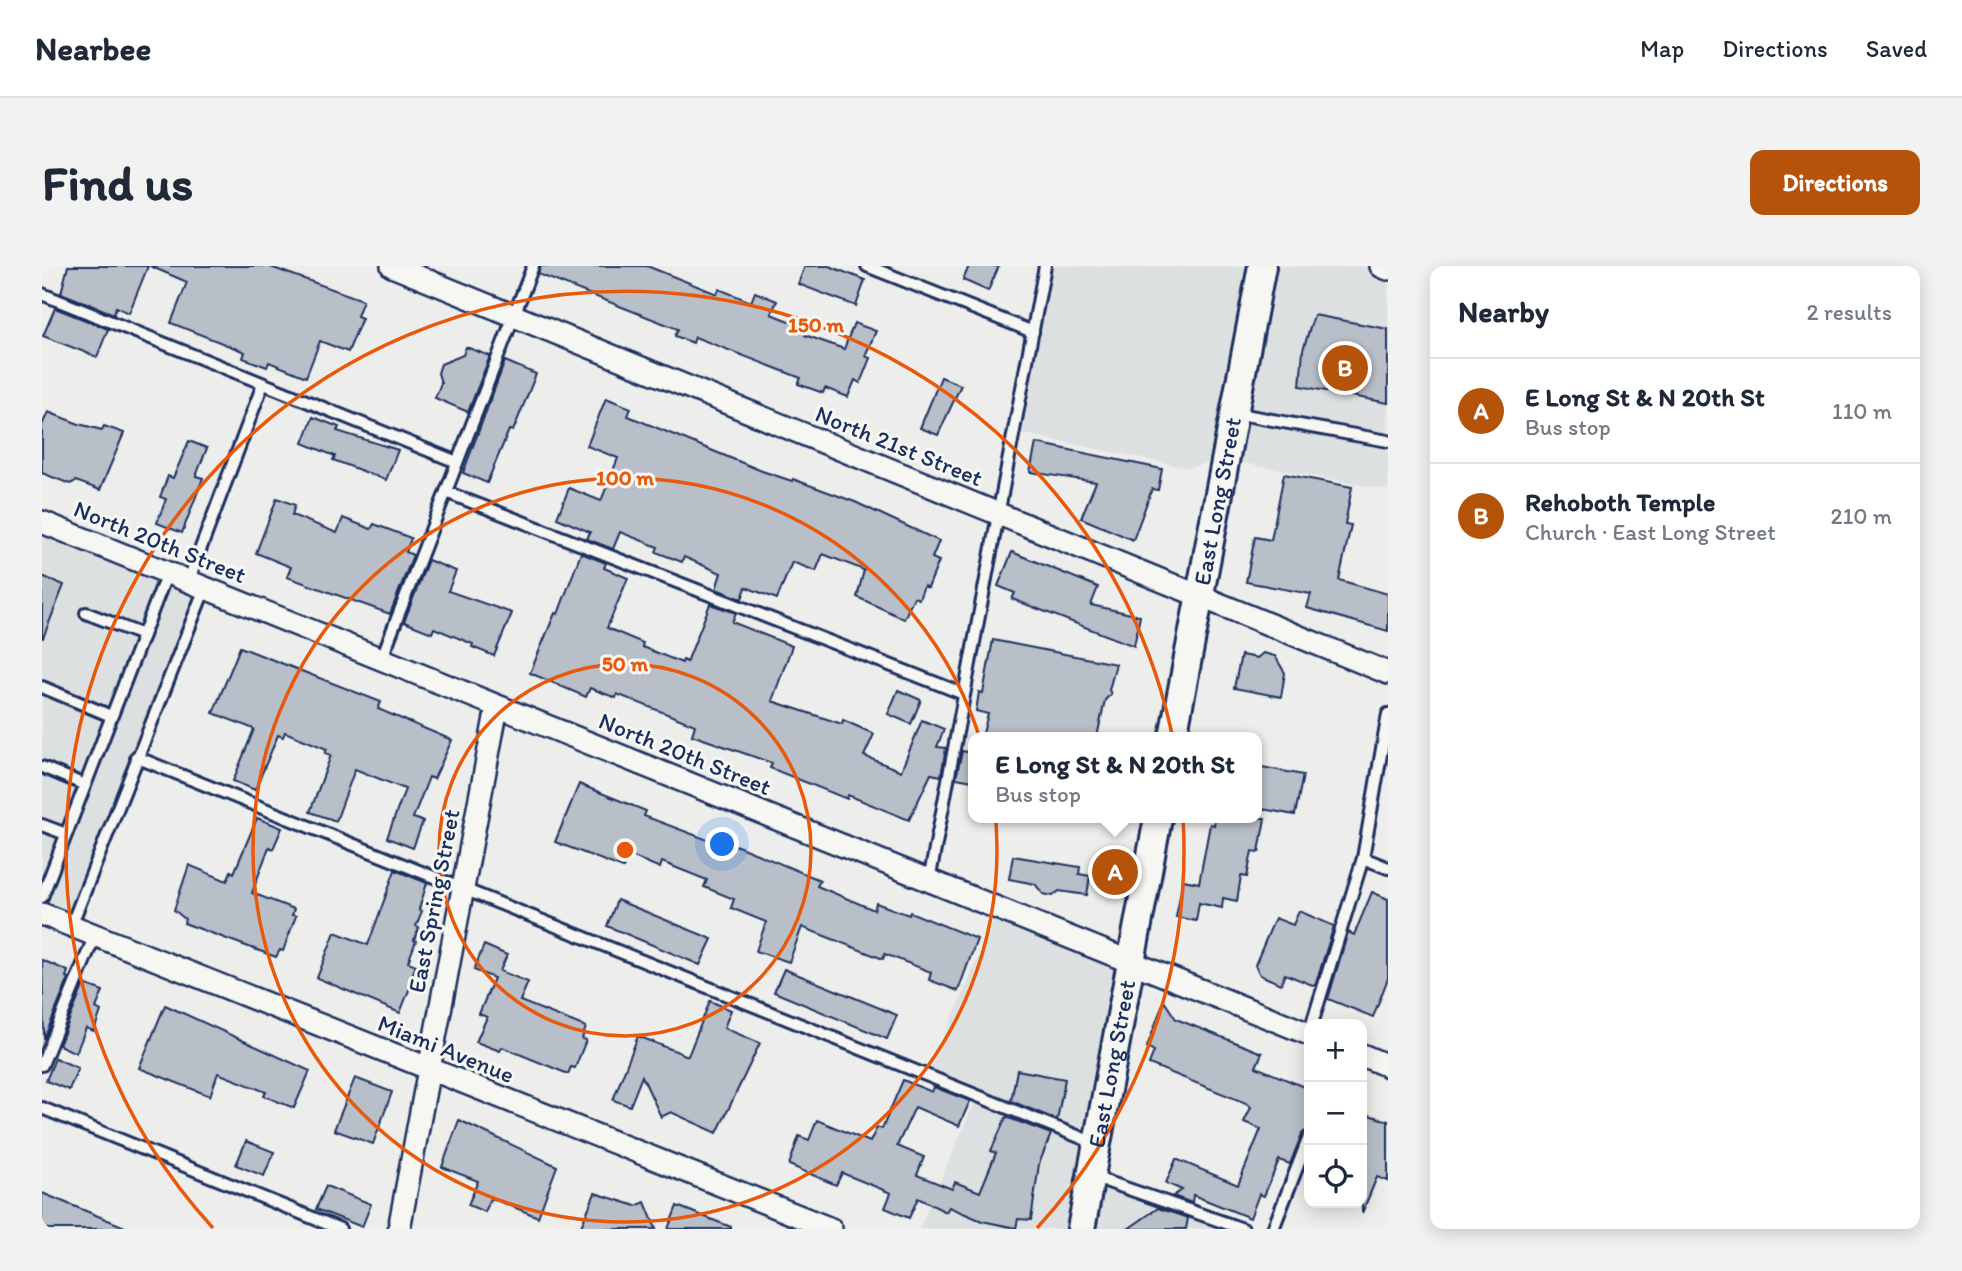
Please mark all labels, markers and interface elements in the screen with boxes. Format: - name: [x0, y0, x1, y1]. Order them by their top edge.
- text: Nearbee: [35, 29, 151, 68]
- text: Map: [1640, 34, 1684, 63]
- text: Directions: [1722, 34, 1828, 63]
- text: Saved: [1866, 34, 1927, 63]
- button: Directions: [1750, 150, 1920, 215]
- text: Find us: [42, 153, 193, 212]
- text: Nearby: [1458, 293, 1549, 330]
- text: 2 results: [1806, 298, 1892, 326]
- text: 150 m: [788, 312, 844, 337]
- pin: B: [1322, 342, 1368, 394]
- text: E Long St & N 20th St: [1525, 381, 1765, 413]
- text: A: [1474, 397, 1488, 425]
- text: 110 m: [1832, 397, 1892, 425]
- street label: North 21st Street: [811, 399, 987, 492]
- text: Bus stop: [1525, 413, 1611, 441]
- street label: East Long Street: [1187, 415, 1247, 587]
- text: 100 m: [596, 465, 654, 490]
- text: Rehoboth Temple: [1525, 486, 1715, 518]
- street label: North 20th Street: [70, 494, 251, 589]
- text: B: [1474, 502, 1488, 530]
- text: 210 m: [1831, 502, 1892, 530]
- text: Church · East Long Street: [1525, 518, 1776, 546]
- text: 50 m: [602, 651, 649, 676]
- street label: North 20th Street: [595, 706, 776, 801]
- popup: [968, 732, 1262, 823]
- text: E Long St & N 20th St: [995, 748, 1235, 780]
- text: Bus stop: [995, 780, 1081, 808]
- street label: East Spring Street: [401, 807, 466, 995]
- your location: [705, 827, 739, 861]
- centre of rings: [613, 838, 637, 862]
- pin: A: [1092, 846, 1138, 898]
- street label: East Long Street: [1082, 977, 1141, 1150]
- street label: Miami Avenue: [374, 1008, 519, 1089]
- map controls: [1304, 1019, 1367, 1208]
- button: +: [1304, 1019, 1367, 1082]
- button: −: [1304, 1082, 1367, 1145]
- button: locate: [1304, 1145, 1367, 1208]

